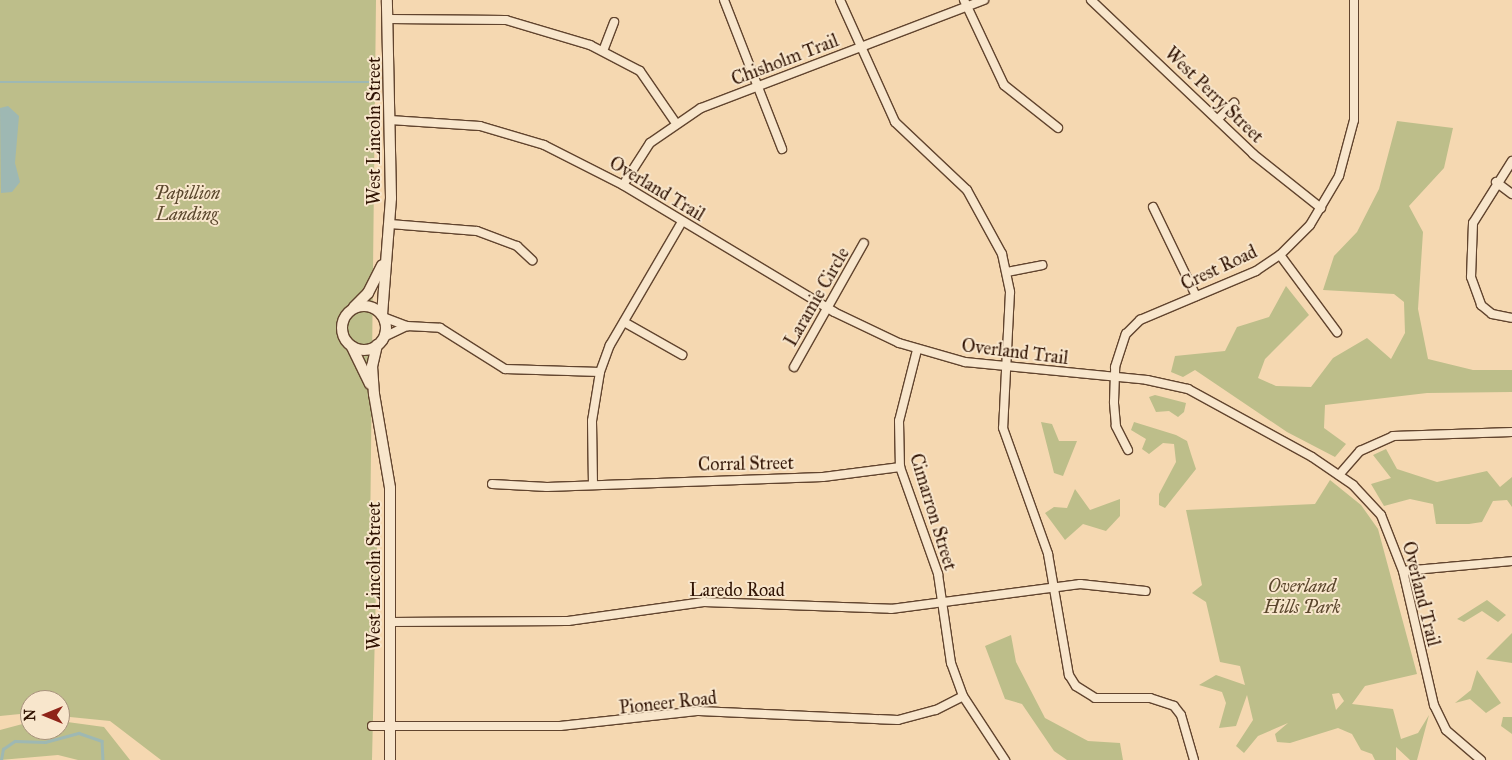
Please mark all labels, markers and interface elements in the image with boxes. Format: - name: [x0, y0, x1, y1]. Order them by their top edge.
- street label: Chisholm Trail: [728, 30, 842, 90]
- street label: West Perry Street: [1160, 43, 1268, 147]
- street label: West Lincoln Street: [363, 57, 385, 205]
- street label: Overland Trail: [605, 152, 709, 226]
- park label: Papillion Landing: [154, 183, 220, 225]
- street label: Crest Road: [1177, 241, 1261, 295]
- street label: Laramie Circle: [780, 244, 854, 350]
- street label: Overland Trail: [960, 335, 1070, 369]
- street label: Cimarron Street: [905, 451, 961, 573]
- street label: Corral Street: [698, 452, 794, 476]
- street label: West Lincoln Street: [363, 502, 385, 650]
- street label: Overland Trail: [1398, 539, 1444, 649]
- park label: Overland Hills Park: [1263, 576, 1341, 618]
- street label: Laredo Road: [689, 579, 785, 601]
- street label: Pioneer Road: [618, 687, 718, 719]
- north arrow: [20, 690, 70, 740]
- text: N: [22, 709, 39, 721]

